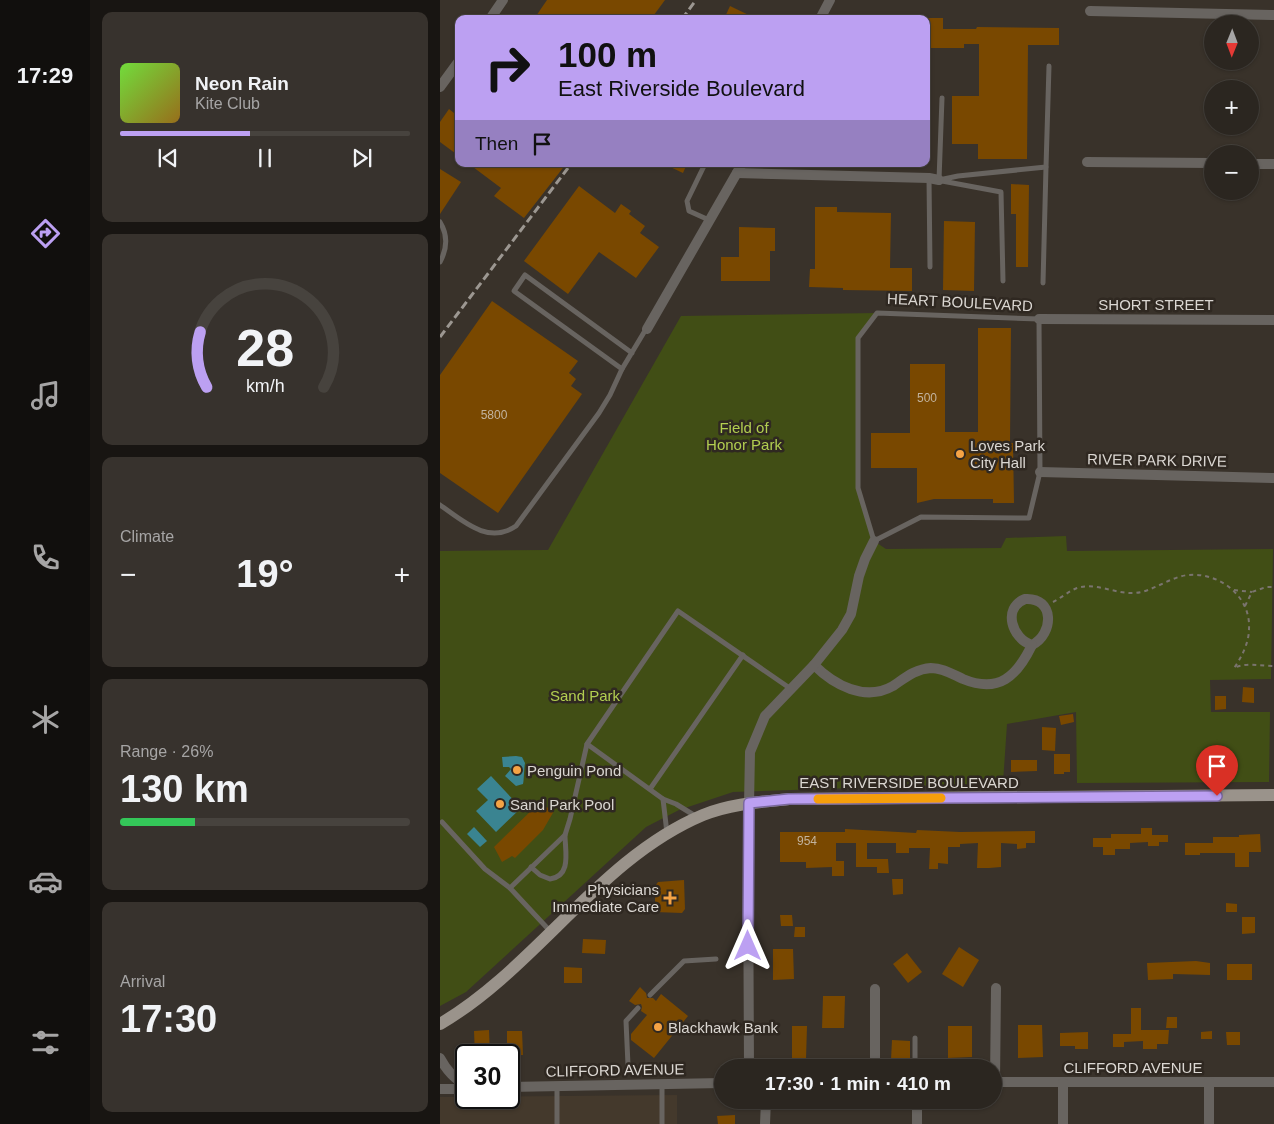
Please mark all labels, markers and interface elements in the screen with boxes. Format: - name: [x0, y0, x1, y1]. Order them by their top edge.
- north arrow: [1204, 15, 1259, 70]
- map controls: [1204, 15, 1259, 200]
- icon: right: [475, 35, 540, 100]
- text: 100 m: [558, 35, 657, 74]
- text: 17:29: [17, 63, 73, 88]
- text: Neon Rain: [195, 73, 289, 94]
- text: East Riverside Boulevard: [558, 76, 805, 101]
- button: +: [1204, 80, 1259, 135]
- text: Kite Club: [195, 95, 260, 112]
- icon: arrive: [528, 130, 556, 158]
- text: Then: [475, 133, 518, 154]
- icon: previous: [154, 144, 182, 172]
- icon: pause: [251, 144, 279, 172]
- icon: next: [348, 144, 376, 172]
- button: −: [1204, 145, 1259, 200]
- icon: directions: [28, 216, 63, 251]
- street label: HEART BOULEVARD: [887, 290, 1033, 314]
- street label: SHORT STREET: [1098, 296, 1214, 313]
- text: 28: [236, 319, 294, 377]
- text: km/h: [246, 376, 284, 396]
- icon: music: [28, 378, 63, 413]
- house number: 500: [917, 391, 937, 405]
- house number: 5800: [481, 408, 508, 422]
- park label: Field of Honor Park: [706, 419, 782, 453]
- place label: Loves Park City Hall: [970, 437, 1046, 471]
- marker: Loves Park City Hall: [954, 448, 966, 460]
- street label: RIVER PARK DRIVE: [1087, 450, 1227, 470]
- text: Climate: [120, 528, 174, 545]
- icon: phone: [28, 540, 63, 575]
- text: 19°: [236, 553, 294, 595]
- text: −: [120, 559, 136, 590]
- text: +: [394, 559, 410, 590]
- park label: Sand Park: [550, 687, 621, 704]
- icon: climate: [28, 702, 63, 737]
- text: Range · 26%: [120, 743, 213, 760]
- pin: [1196, 745, 1238, 796]
- icon: arrive: [1203, 752, 1231, 780]
- place label: Penguin Pond: [527, 762, 621, 779]
- marker: Penguin Pond: [511, 764, 523, 776]
- text: 130 km: [120, 768, 249, 810]
- street label: EAST RIVERSIDE BOULEVARD: [799, 774, 1019, 791]
- place label: Sand Park Pool: [510, 796, 614, 813]
- marker: Sand Park Pool: [494, 798, 506, 810]
- house number: 954: [797, 834, 817, 848]
- icon: car: [28, 864, 63, 899]
- place label: Physicians Immediate Care: [552, 881, 659, 915]
- marker: Physicians Immediate Care: [663, 891, 677, 905]
- position arrow: [721, 919, 773, 971]
- text: Arrival: [120, 973, 165, 990]
- text: 17:30: [120, 998, 217, 1040]
- place label: Blackhawk Bank: [668, 1019, 779, 1036]
- marker: Blackhawk Bank: [652, 1021, 664, 1033]
- icon: filters: [28, 1025, 63, 1060]
- speed limit sign: 30: [455, 1044, 520, 1109]
- street label: CLIFFORD AVENUE: [1064, 1059, 1202, 1076]
- street label: CLIFFORD AVENUE: [545, 1060, 685, 1080]
- text: 17:30 · 1 min · 410 m: [765, 1073, 951, 1094]

